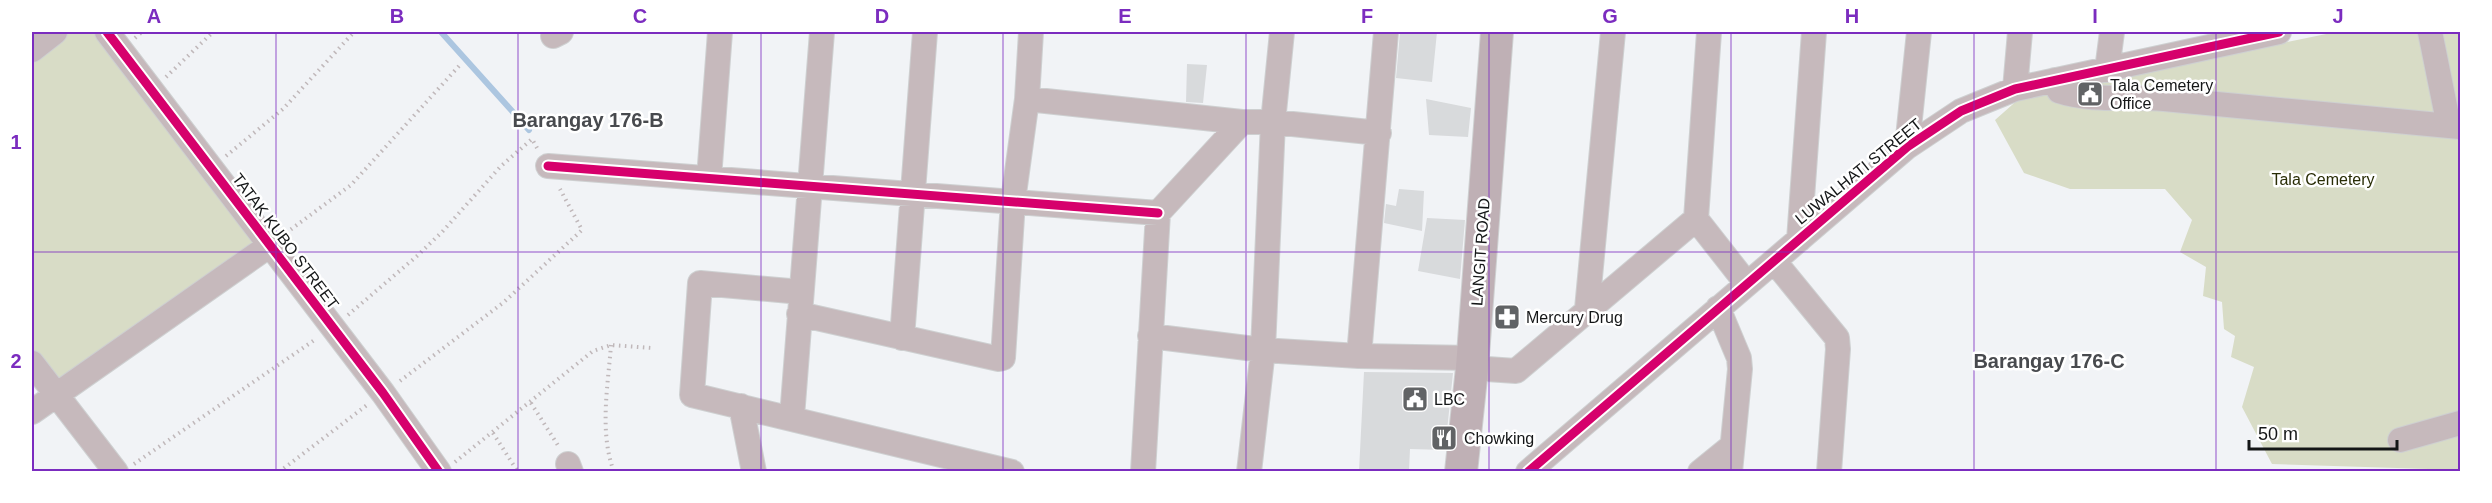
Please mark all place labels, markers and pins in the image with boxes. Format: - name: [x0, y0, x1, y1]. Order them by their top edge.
- place label: Tala Cemetery Office: [2110, 77, 2213, 112]
- public building icon: Tala Cemetery Office: [2075, 79, 2105, 109]
- pharmacy icon: Mercury Drug: [1492, 302, 1522, 332]
- place label: Mercury Drug: [1526, 309, 1623, 326]
- public building icon: LBC: [1400, 384, 1430, 414]
- place label: LBC: [1434, 391, 1465, 408]
- restaurant icon: Chowking: [1429, 423, 1459, 453]
- place label: Chowking: [1464, 430, 1534, 447]

